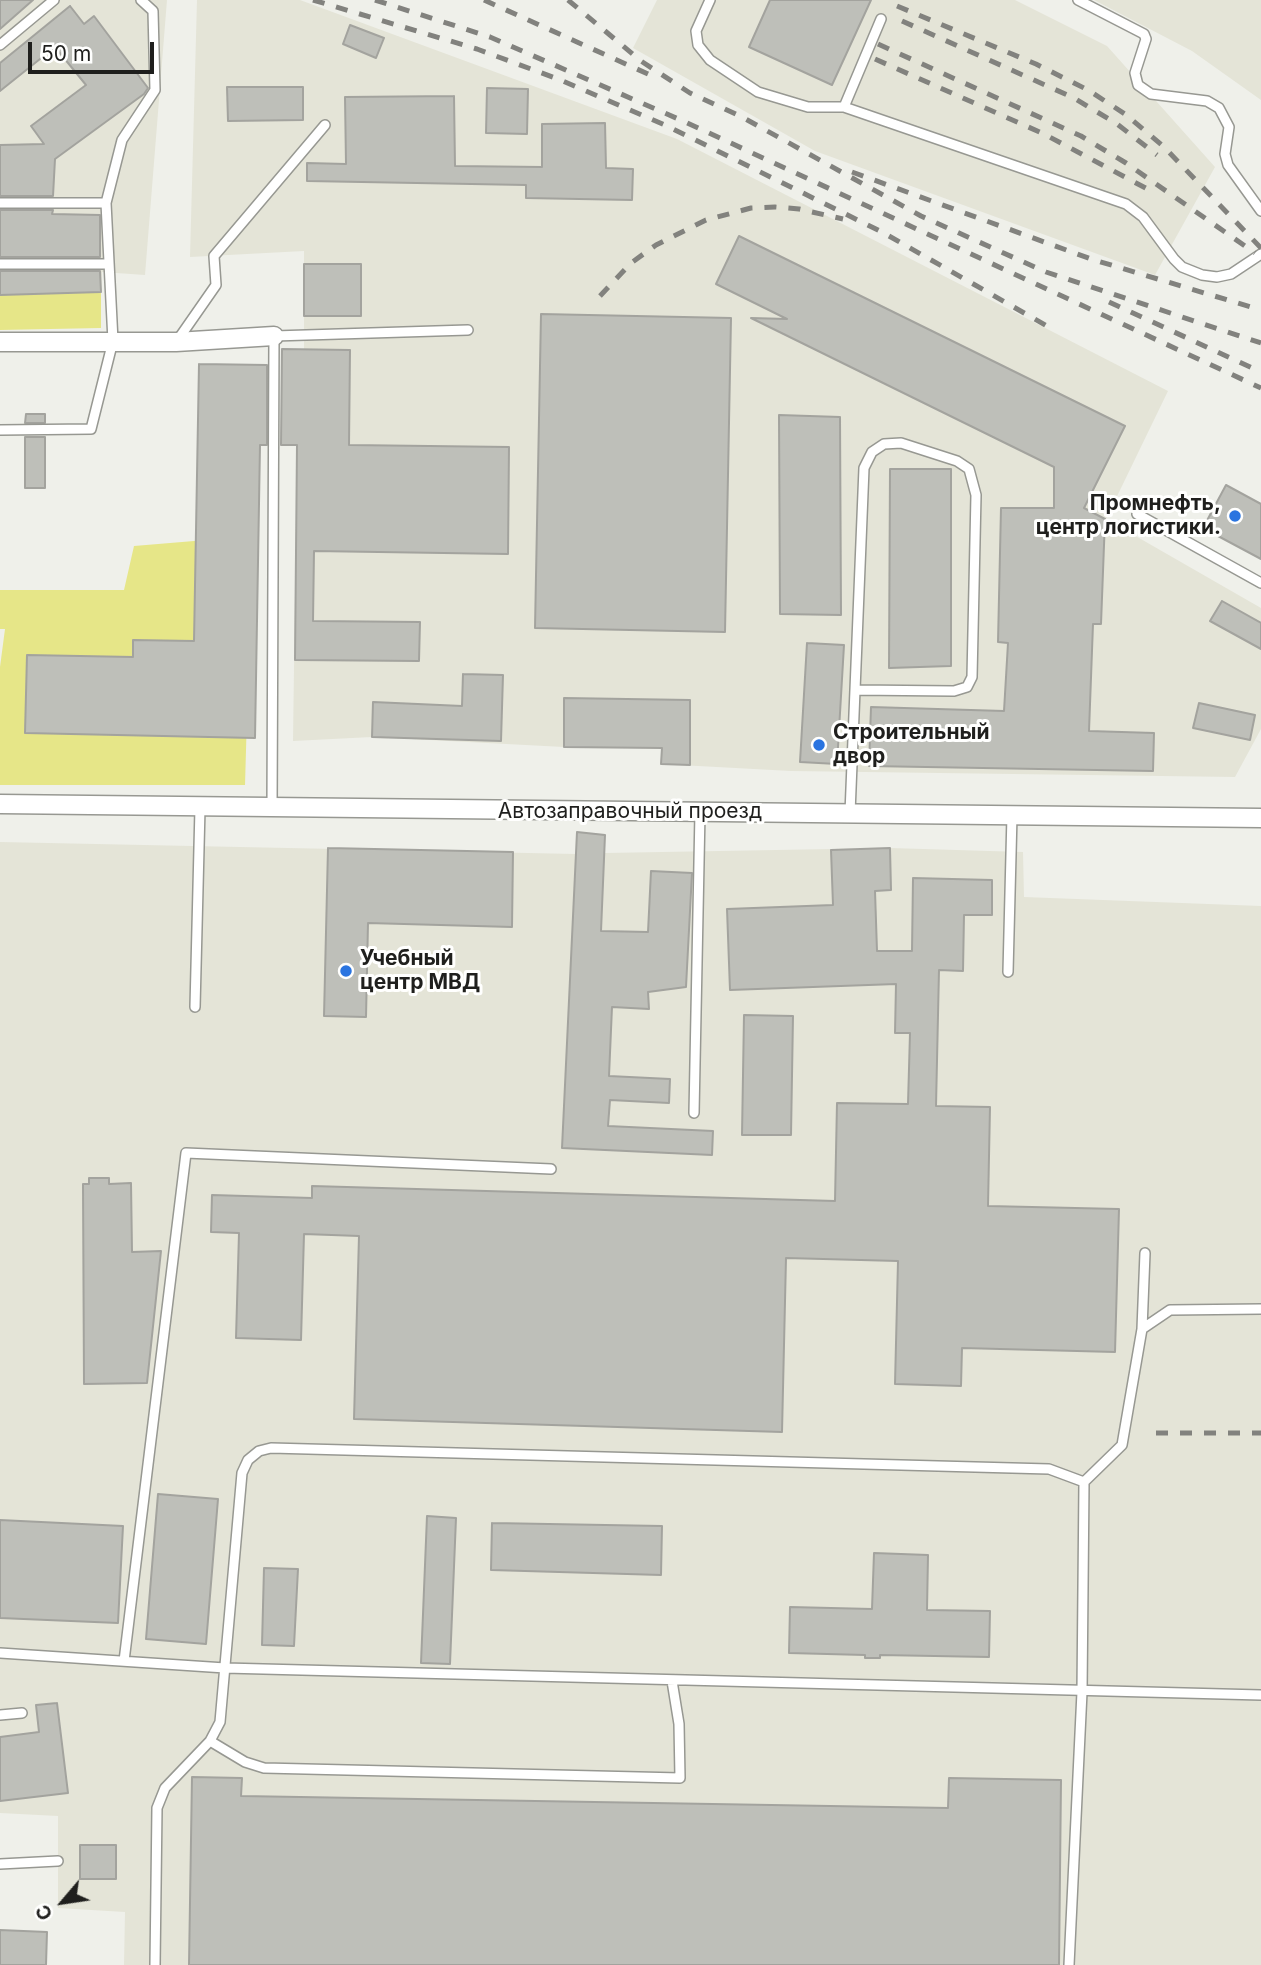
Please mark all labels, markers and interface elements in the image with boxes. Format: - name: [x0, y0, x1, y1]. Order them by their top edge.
- scale bar: [32, 28, 158, 72]
- text: 50 m: [41, 41, 91, 66]
- place label: Промнефть, центр логистики.: [1036, 491, 1221, 541]
- marker: Промнефть, центр логистики.: [1227, 508, 1243, 524]
- place label: Строительный двор: [833, 720, 989, 770]
- marker: Строительный двор: [811, 737, 827, 753]
- street label: Автозаправочный проезд: [498, 799, 762, 825]
- place label: Учебный центр МВД: [360, 946, 480, 996]
- marker: Учебный центр МВД: [338, 963, 354, 979]
- north arrow: [28, 1867, 98, 1937]
- text: С: [31, 1901, 58, 1924]

